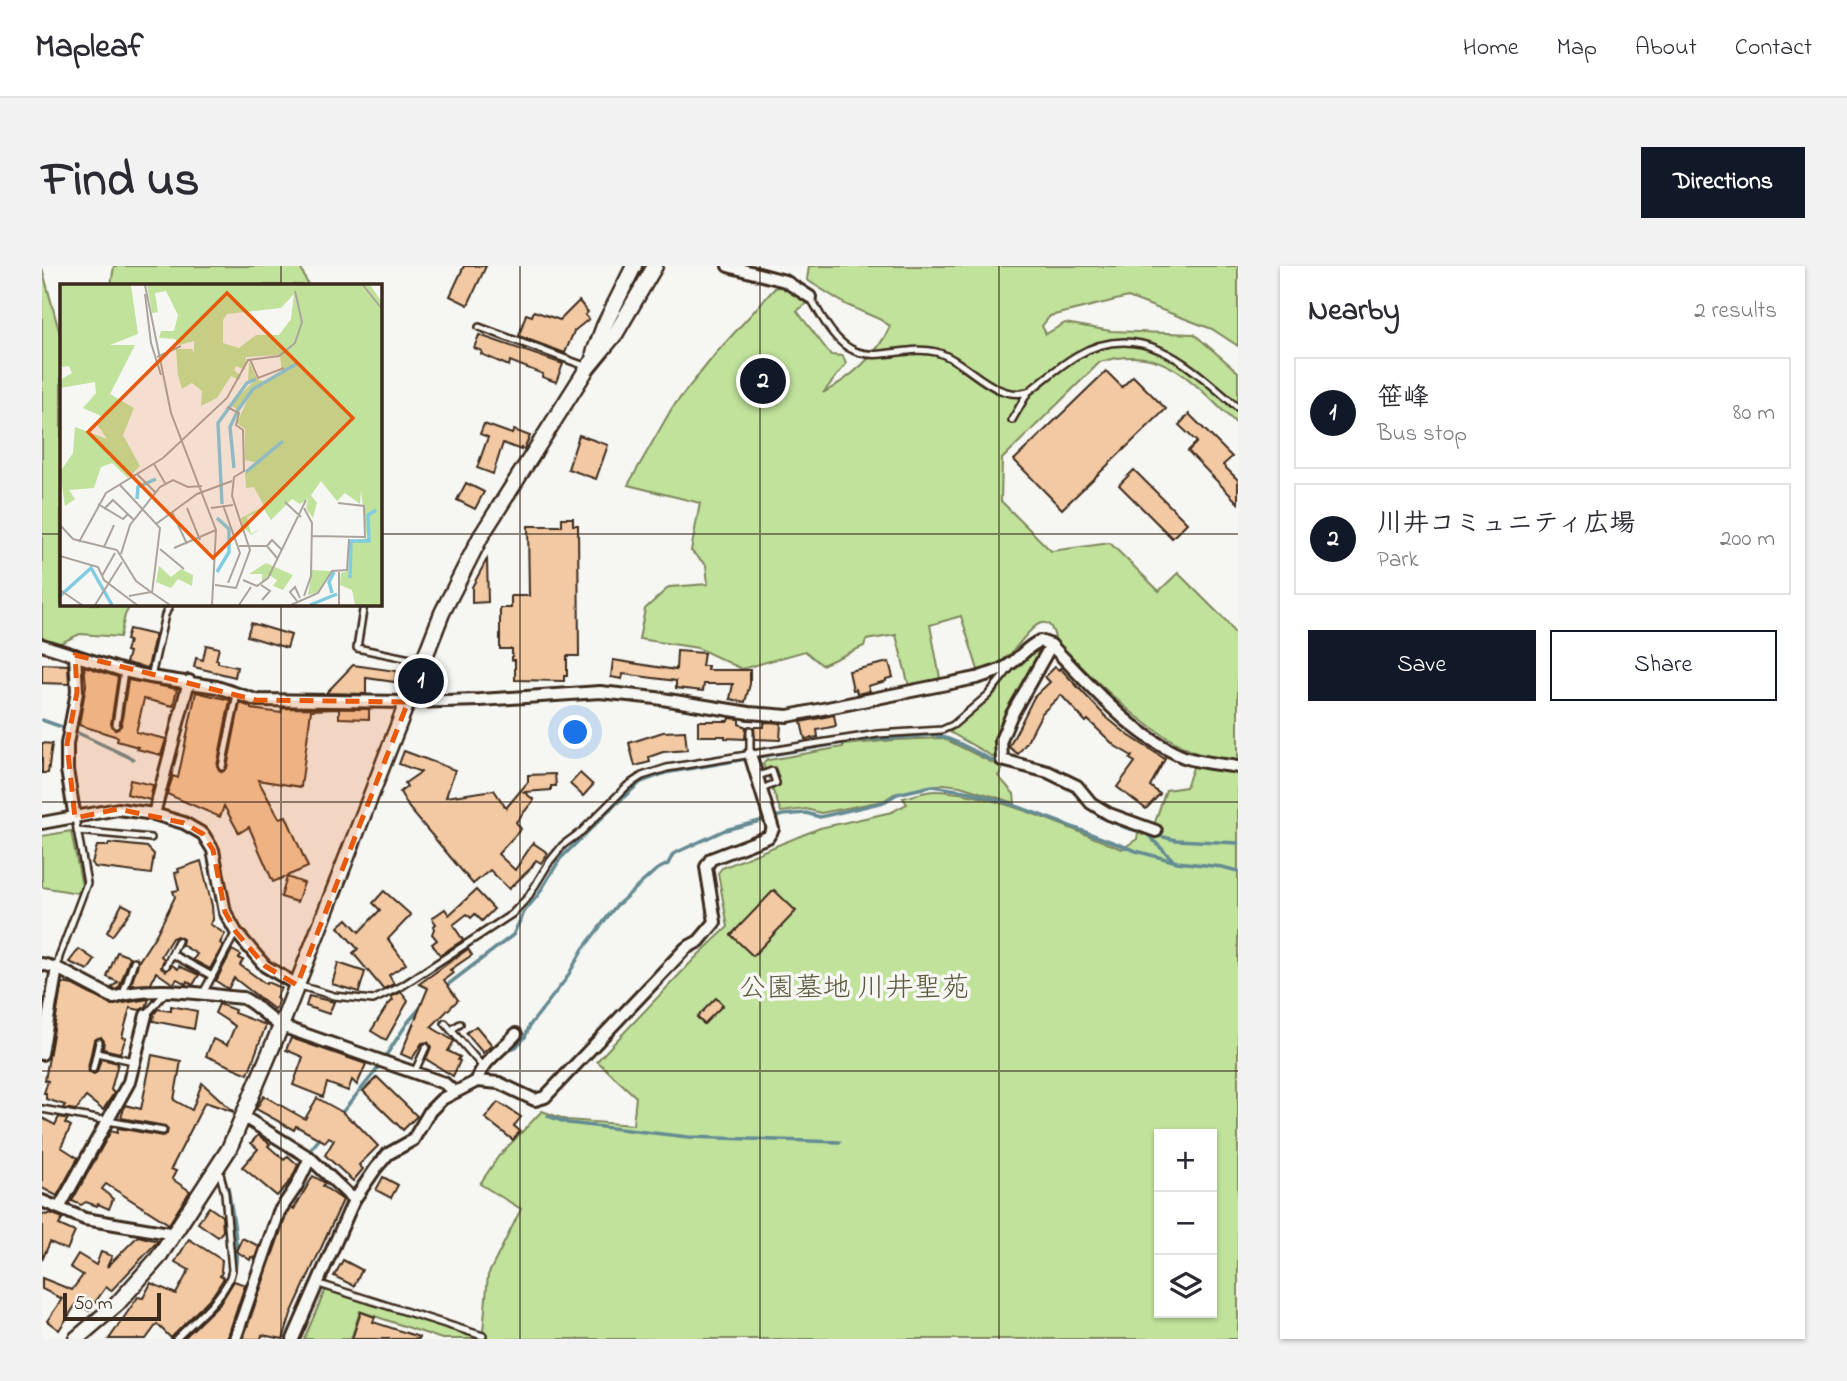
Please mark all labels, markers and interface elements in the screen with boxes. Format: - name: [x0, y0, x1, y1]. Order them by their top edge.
- text: Mapleaf: [35, 24, 143, 72]
- text: Home: [1463, 31, 1519, 66]
- text: Map: [1557, 31, 1597, 66]
- text: About: [1635, 31, 1697, 66]
- text: Contact: [1735, 31, 1812, 66]
- text: Find us: [42, 146, 199, 218]
- button: Directions: [1641, 147, 1805, 218]
- inset map: [60, 284, 382, 606]
- text: Nearby: [1308, 290, 1400, 334]
- text: 2 results: [1694, 295, 1777, 328]
- pin: 2: [740, 355, 786, 407]
- text: 笹峰: [1377, 380, 1429, 418]
- text: 1: [1329, 397, 1337, 430]
- text: 80 m: [1733, 397, 1775, 430]
- text: Bus stop: [1377, 418, 1467, 451]
- text: 川井コミュニティ広場: [1377, 506, 1635, 544]
- text: 2: [1327, 523, 1339, 556]
- text: 200 m: [1720, 523, 1775, 556]
- text: Park: [1377, 544, 1419, 577]
- button: Save: [1308, 630, 1536, 701]
- button: Share: [1550, 630, 1777, 701]
- pin: 1: [398, 655, 444, 707]
- your location: [558, 715, 592, 749]
- park label: 公園墓地 川井聖苑: [738, 969, 970, 1010]
- map controls: [1154, 1129, 1217, 1318]
- button: +: [1154, 1129, 1217, 1192]
- button: −: [1154, 1192, 1217, 1255]
- button: layers: [1154, 1255, 1217, 1318]
- scale bar: [63, 1290, 161, 1322]
- text: 50 m: [74, 1291, 113, 1318]

